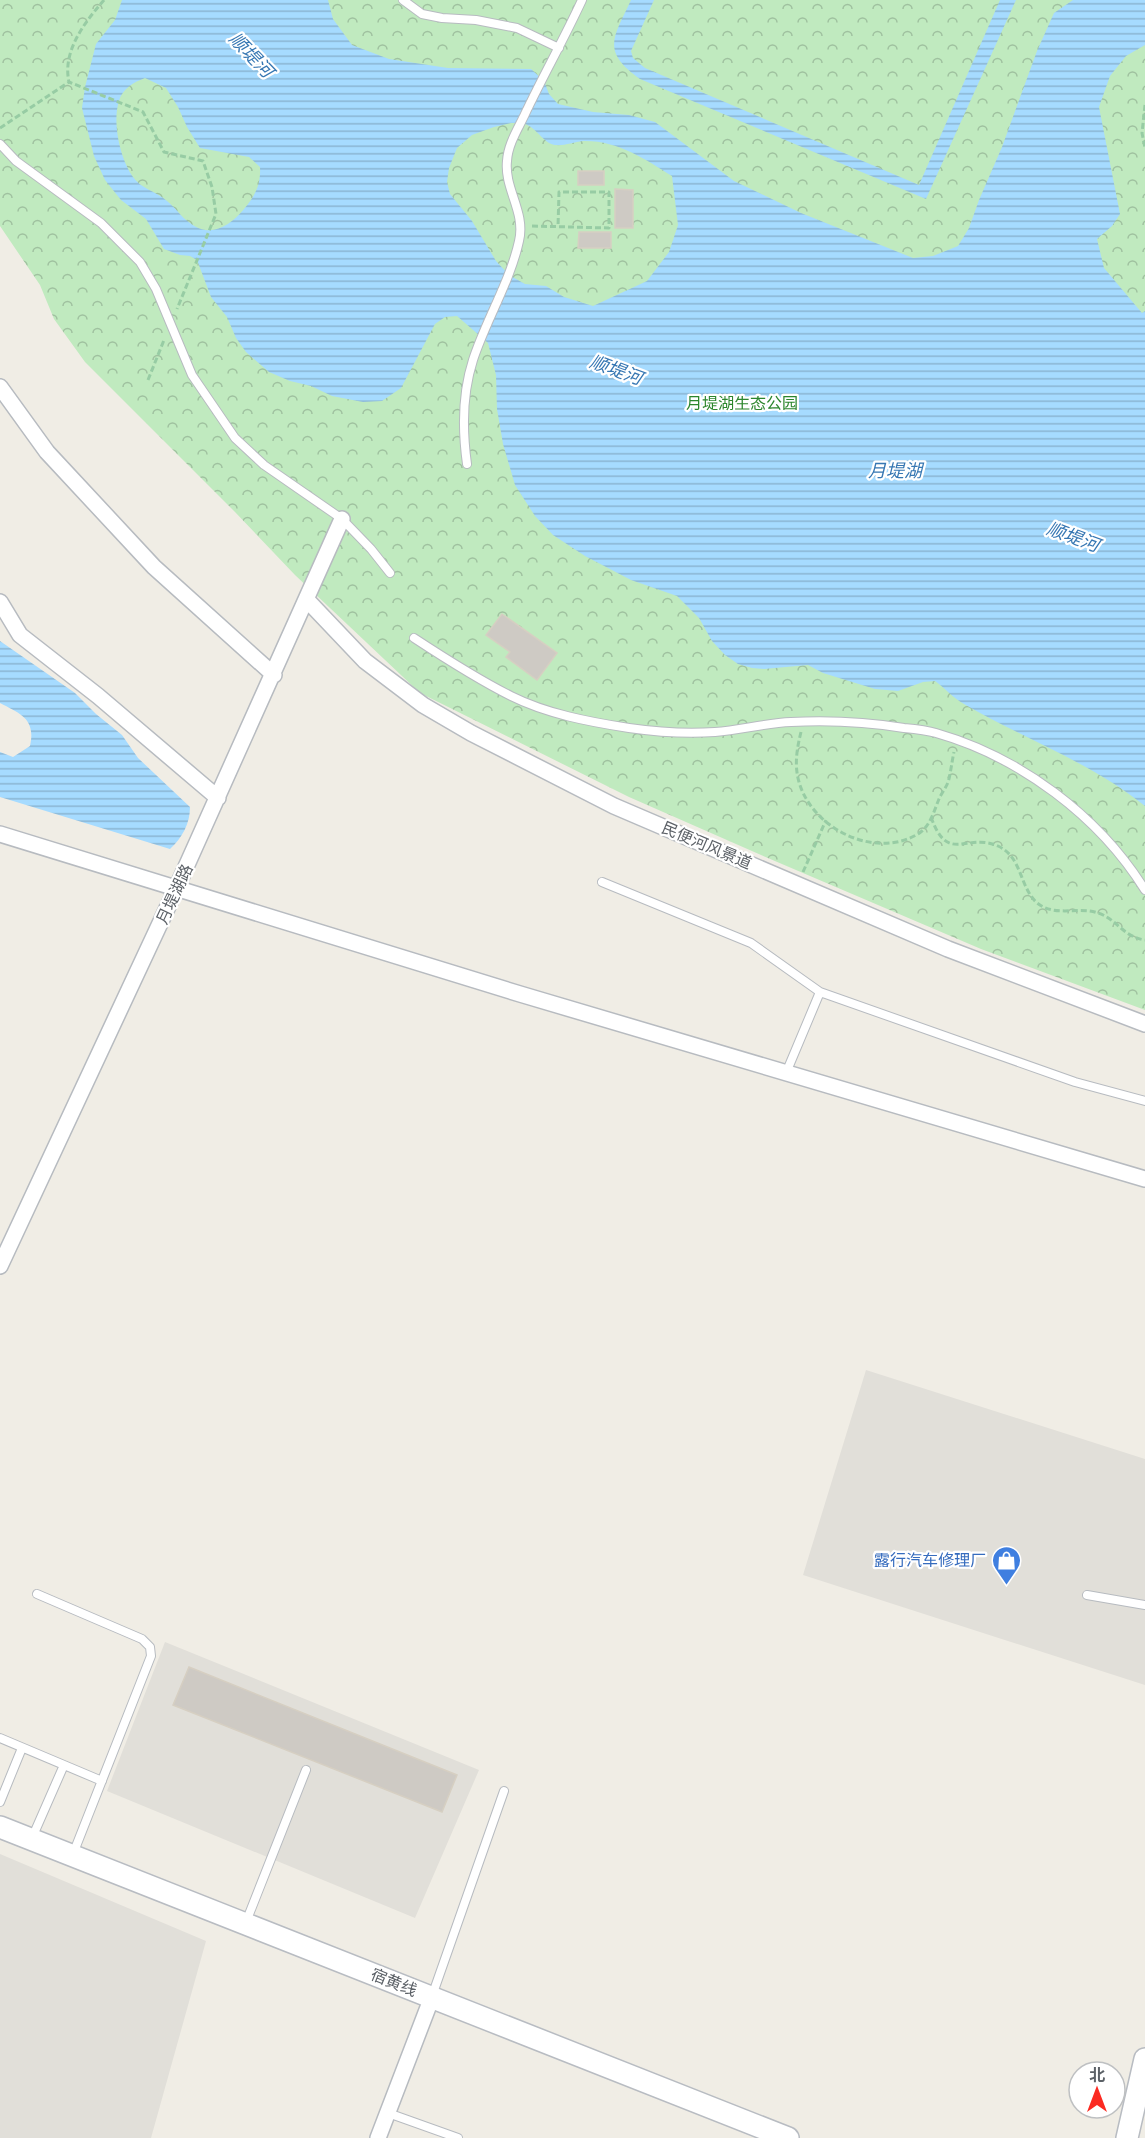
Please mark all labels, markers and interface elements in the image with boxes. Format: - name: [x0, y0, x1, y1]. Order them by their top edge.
- water label: 顺堤河: [223, 27, 280, 86]
- water label: 顺堤河: [586, 349, 648, 392]
- park label: 月堤湖生态公园: [686, 393, 798, 415]
- water label: 月堤湖: [868, 459, 925, 484]
- water label: 顺堤河: [1043, 516, 1105, 559]
- street label: 民便河风景道: [658, 817, 755, 875]
- street label: 月堤湖路: [151, 861, 198, 928]
- shop icon: 露行汽车修理厂: [991, 1544, 1023, 1586]
- place label: 露行汽车修理厂: [874, 1550, 986, 1572]
- street label: 宿黄线: [367, 1964, 420, 2002]
- north arrow: [1067, 2060, 1127, 2120]
- text: 北: [1089, 2065, 1105, 2087]

